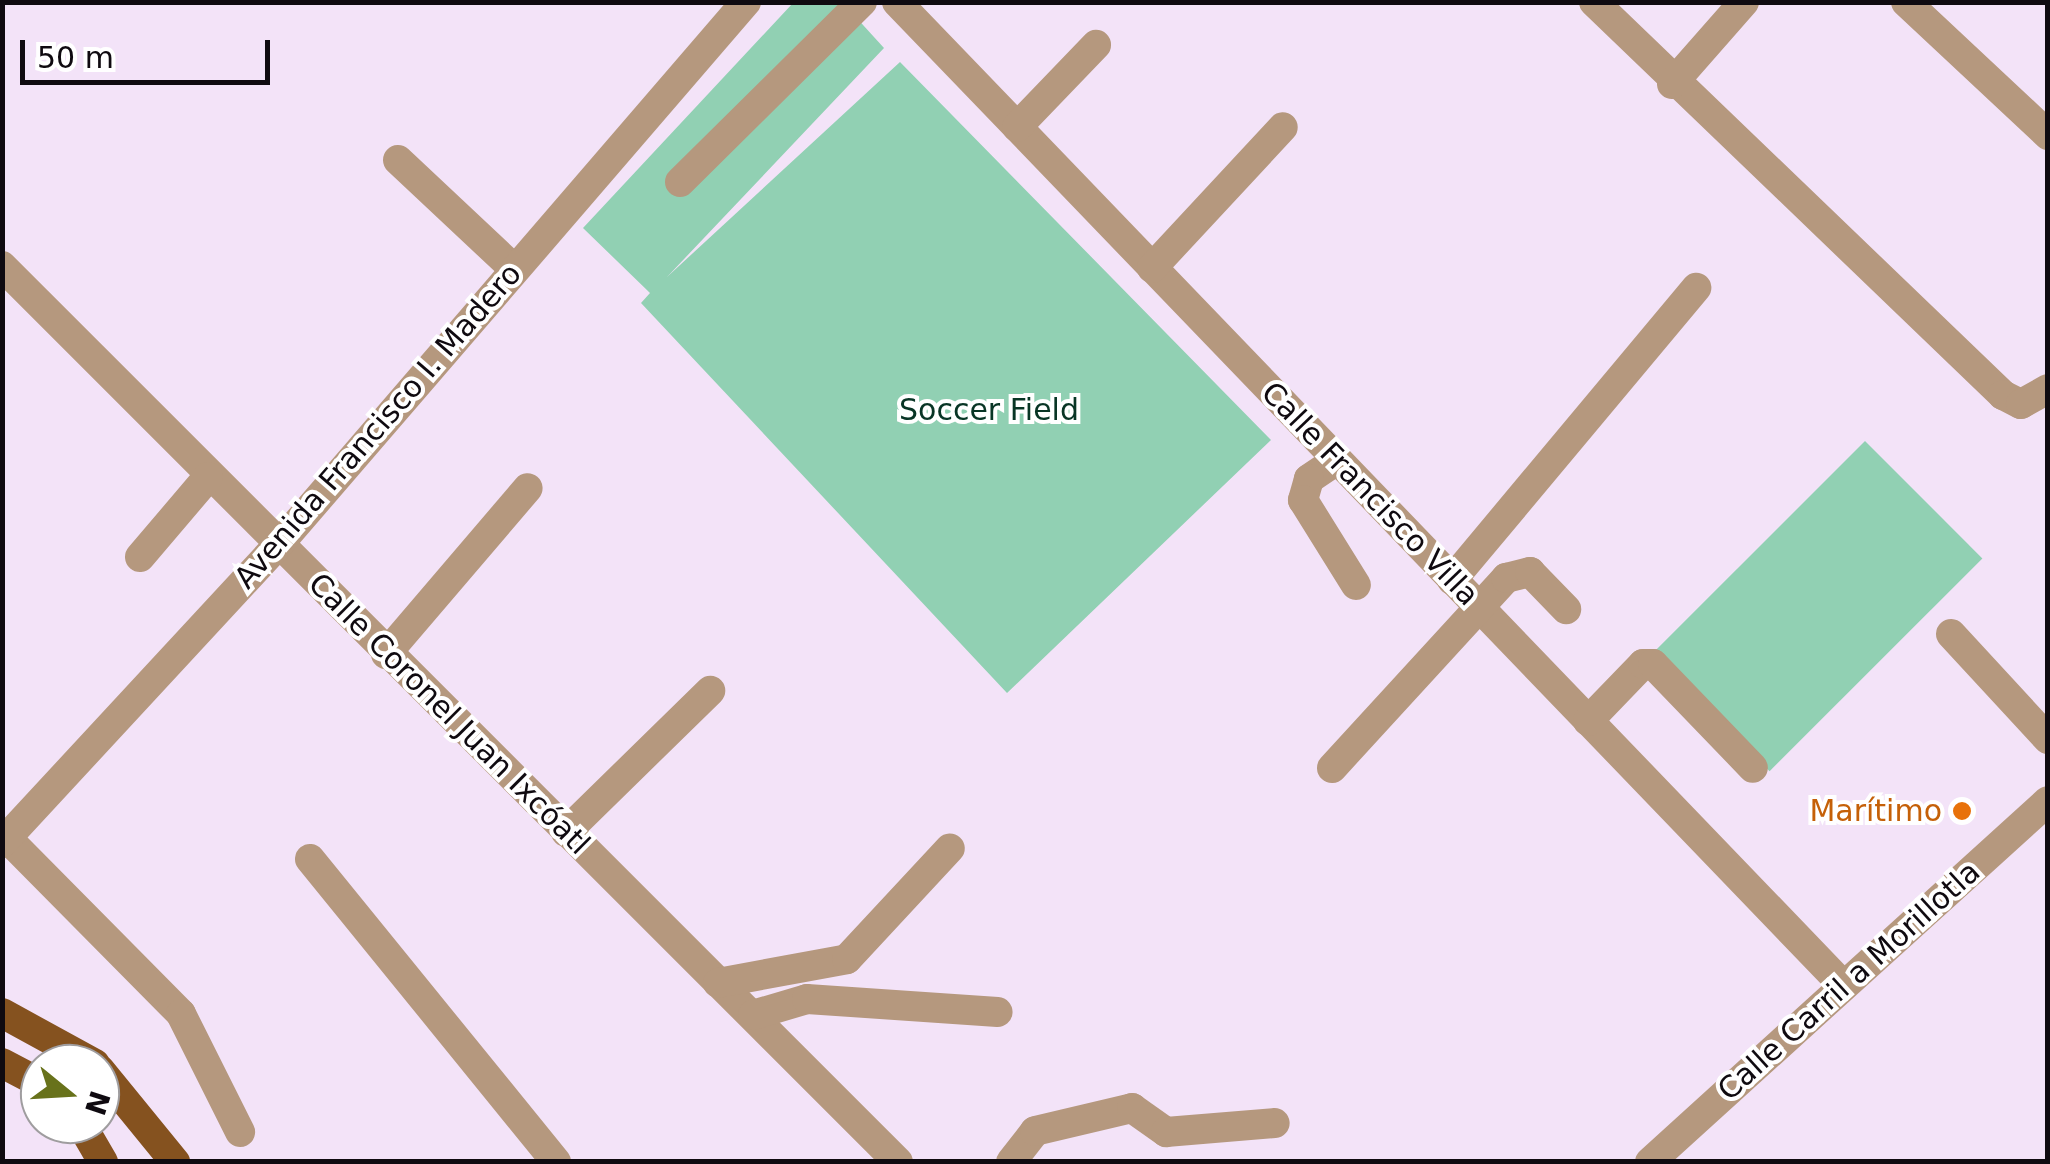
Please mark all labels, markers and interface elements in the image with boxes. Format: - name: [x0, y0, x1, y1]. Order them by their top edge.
- scale bar: [25, 20, 275, 82]
- text: 50 m: [37, 40, 114, 75]
- street label: Avenida Francisco I. Madero: [227, 256, 529, 596]
- street label: Calle Francisco Villa: [1254, 375, 1486, 613]
- park label: Soccer Field: [899, 392, 1079, 428]
- street label: Calle Coronel Juan Ixcóatl: [301, 566, 597, 862]
- place label: Marítimo: [1809, 793, 1942, 829]
- marker: Marítimo: [1951, 800, 1973, 822]
- street label: Calle Carril a Morillotla: [1711, 854, 1987, 1108]
- north arrow: [20, 1044, 120, 1144]
- text: N: [78, 1087, 116, 1119]

